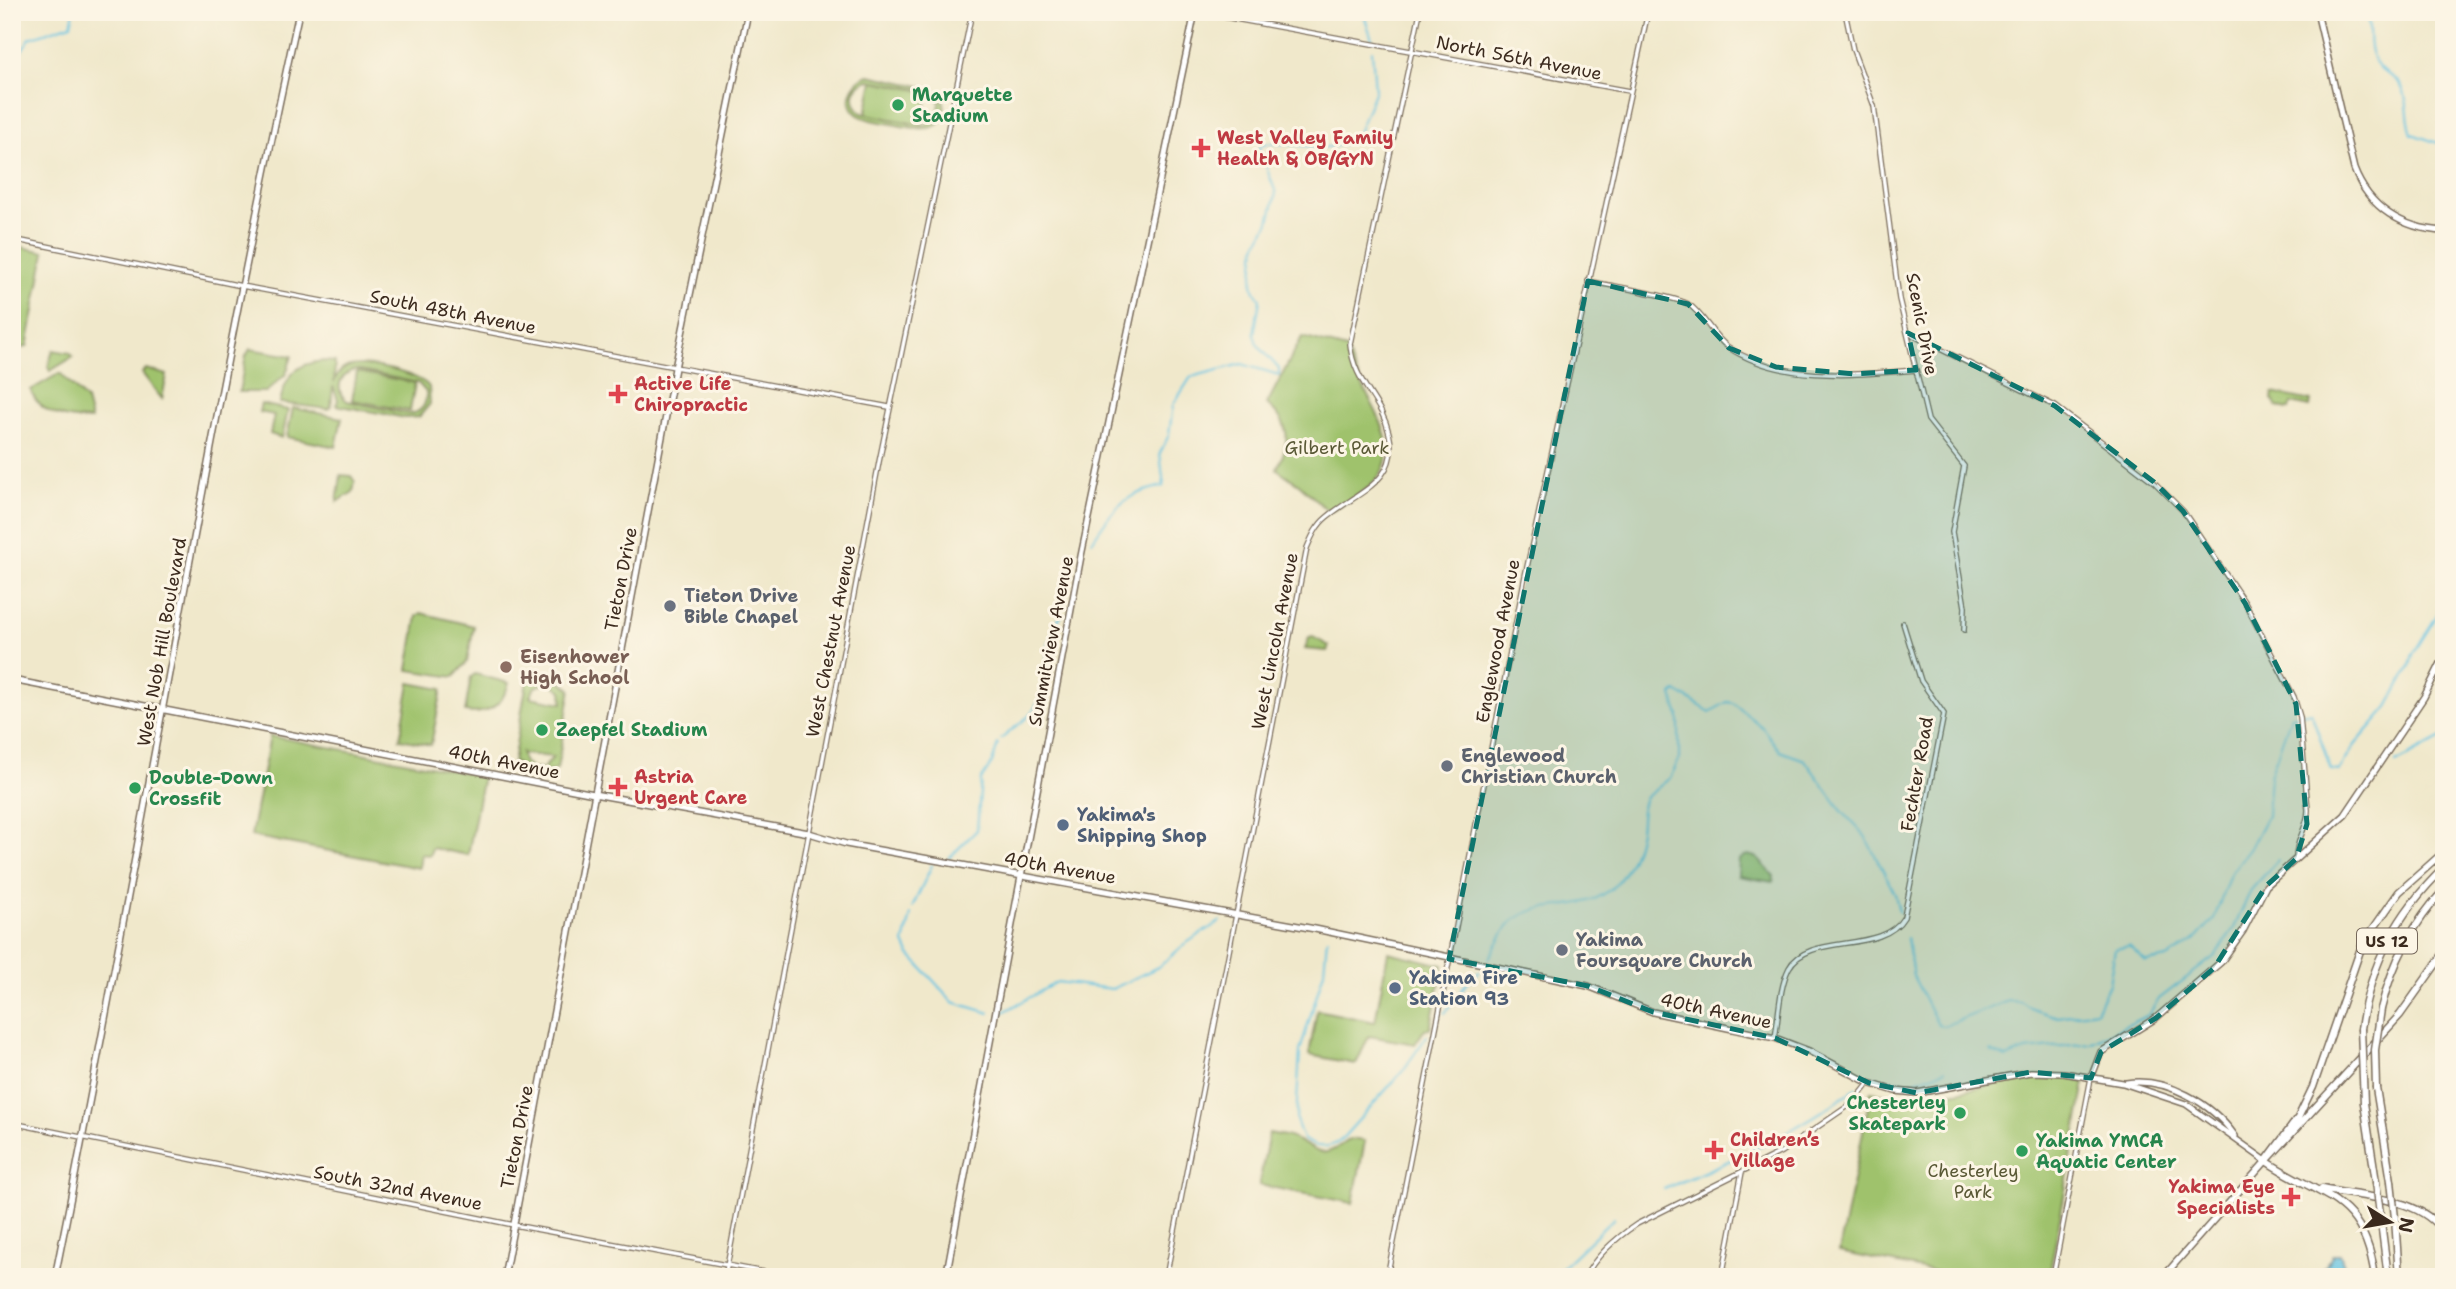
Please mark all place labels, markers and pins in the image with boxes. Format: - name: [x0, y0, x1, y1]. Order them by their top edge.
- place label: Marquette Stadium: [912, 83, 1013, 128]
- marker: Marquette Stadium: [890, 97, 906, 113]
- place label: West Valley Family Health & OB/GYN: [1217, 126, 1394, 171]
- marker: West Valley Family Health & OB/GYN: [1191, 138, 1211, 158]
- place label: Active Life Chiropractic: [634, 372, 748, 417]
- marker: Active Life Chiropractic: [608, 384, 628, 404]
- place label: Tieton Drive Bible Chapel: [684, 584, 798, 629]
- marker: Tieton Drive Bible Chapel: [662, 598, 678, 614]
- place label: Eisenhower High School: [520, 645, 630, 690]
- marker: Eisenhower High School: [498, 659, 514, 675]
- place label: Zaepfel Stadium: [556, 718, 708, 742]
- marker: Zaepfel Stadium: [534, 722, 550, 738]
- place label: Englewood Christian Church: [1461, 744, 1617, 789]
- marker: Englewood Christian Church: [1439, 758, 1455, 774]
- place label: Astria Urgent Care: [634, 765, 748, 810]
- place label: Double-Down Crossfit: [149, 766, 273, 811]
- marker: Astria Urgent Care: [608, 777, 628, 797]
- marker: Double-Down Crossfit: [127, 780, 143, 796]
- place label: Yakima's Shipping Shop: [1077, 803, 1207, 848]
- marker: Yakima's Shipping Shop: [1055, 817, 1071, 833]
- place label: Yakima Foursquare Church: [1576, 928, 1753, 973]
- marker: Yakima Foursquare Church: [1554, 942, 1570, 958]
- place label: Yakima Fire Station 93: [1409, 966, 1518, 1011]
- marker: Yakima Fire Station 93: [1387, 980, 1403, 996]
- place label: Chesterley Skatepark: [1846, 1091, 1946, 1136]
- marker: Chesterley Skatepark: [1952, 1105, 1968, 1121]
- place label: Children’s Village: [1730, 1128, 1820, 1173]
- place label: Yakima YMCA Aquatic Center: [2036, 1129, 2177, 1174]
- marker: Children’s Village: [1704, 1140, 1724, 1160]
- marker: Yakima YMCA Aquatic Center: [2014, 1143, 2030, 1159]
- place label: Yakima Eye Specialists: [2169, 1175, 2275, 1220]
- marker: Yakima Eye Specialists: [2281, 1187, 2301, 1207]

